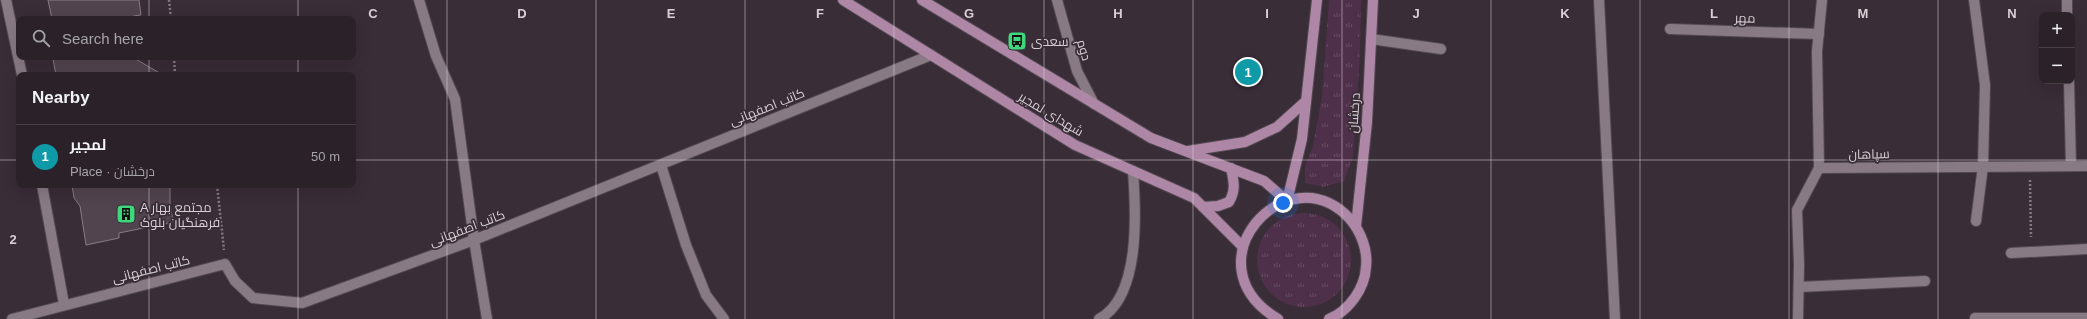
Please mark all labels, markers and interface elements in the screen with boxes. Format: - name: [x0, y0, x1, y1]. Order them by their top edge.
- text: C: [368, 6, 378, 21]
- text: D: [517, 6, 527, 21]
- text: E: [667, 6, 676, 21]
- text: F: [816, 6, 824, 21]
- text: G: [964, 6, 974, 21]
- text: H: [1113, 6, 1123, 21]
- text: I: [1265, 6, 1269, 21]
- text: J: [1412, 6, 1420, 21]
- text: K: [1560, 6, 1570, 21]
- text: L: [1710, 6, 1718, 21]
- text: M: [1858, 6, 1868, 21]
- text: N: [2007, 6, 2017, 21]
- street label: مهر: [1733, 10, 1756, 26]
- map controls: [2039, 12, 2075, 84]
- button: +: [2039, 12, 2075, 48]
- search box: [16, 16, 356, 60]
- icon: search: [30, 27, 52, 49]
- text: Search here: [62, 30, 144, 47]
- bus stop icon: سعدی: [1006, 30, 1028, 52]
- place label: سعدی: [1031, 34, 1069, 49]
- street label: دوم: [1072, 38, 1094, 63]
- button: −: [2039, 48, 2075, 84]
- pin: 1: [1235, 57, 1261, 87]
- street label: کاتب اصفهانی: [727, 85, 807, 129]
- text: Nearby: [32, 88, 90, 107]
- street label: شهدای لمجیر: [1015, 88, 1086, 139]
- street label: درخشان: [1345, 92, 1363, 134]
- text: لمجیر: [70, 136, 106, 153]
- street label: سپاهان: [1848, 146, 1890, 163]
- text: 1: [41, 149, 49, 164]
- text: 50 m: [311, 149, 340, 164]
- text: Place · درخشان: [70, 164, 155, 179]
- your location: [1273, 193, 1293, 213]
- place label: A مجتمع بهار فرهنگیان بلوک: [140, 200, 220, 230]
- building icon: A مجتمع بهار فرهنگیان بلوک: [115, 203, 137, 225]
- street label: کاتب اصفهانی: [427, 207, 507, 249]
- text: 2: [9, 232, 17, 247]
- street label: کاتب اصفهانی: [111, 252, 191, 286]

